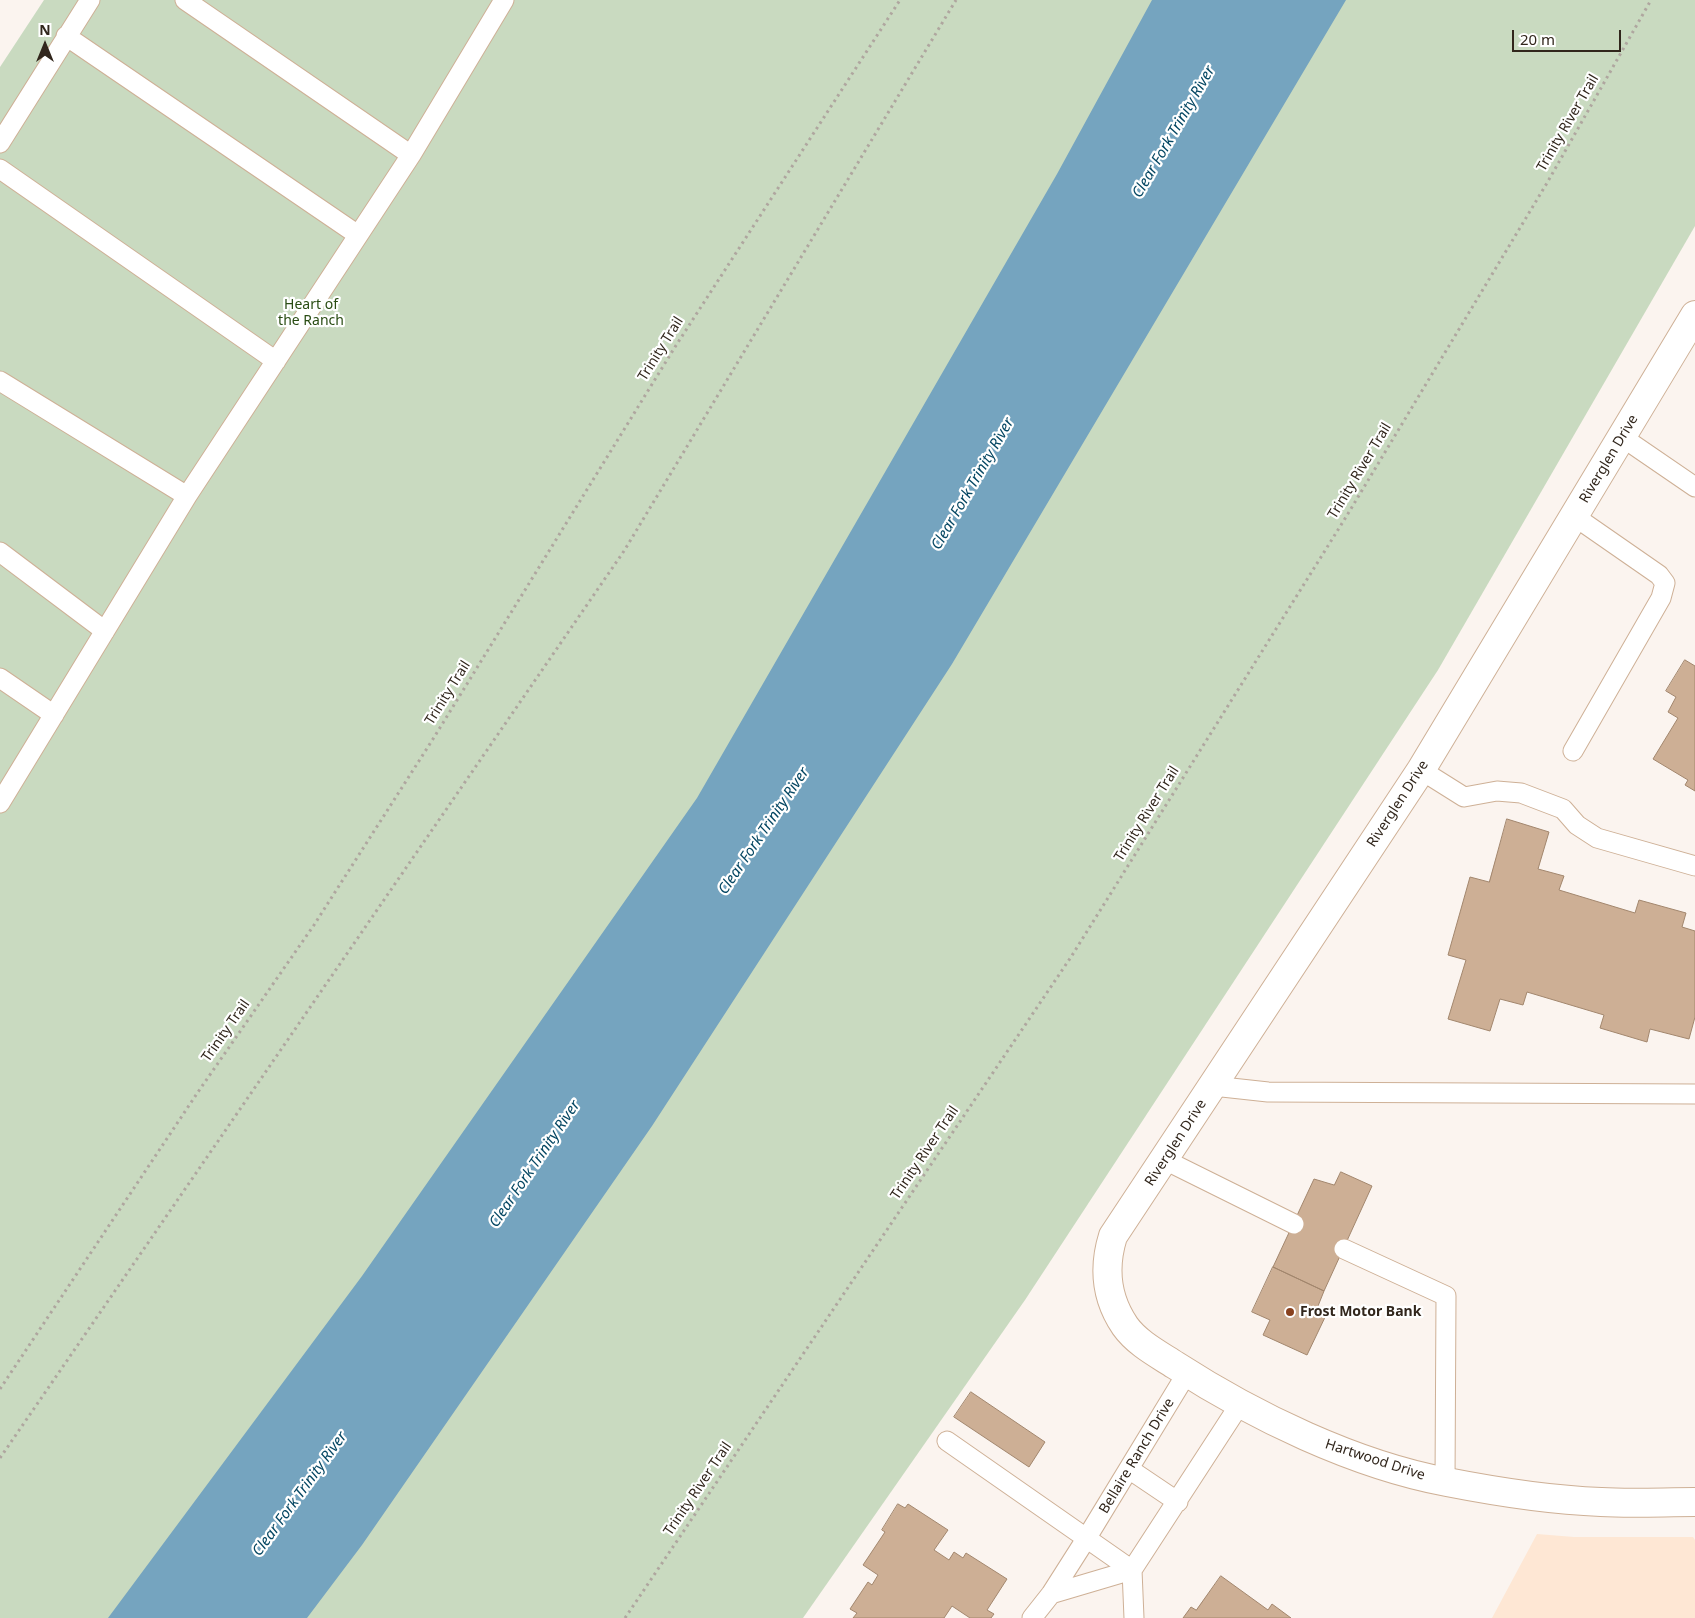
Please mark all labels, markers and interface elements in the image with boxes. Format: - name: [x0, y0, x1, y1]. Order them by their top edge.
- north arrow: [20, 20, 70, 70]
- text: N: [39, 20, 51, 39]
- scale bar: [1515, 20, 1624, 52]
- text: 20 m: [1520, 29, 1555, 49]
- water label: Clear Fork Trinity River: [1129, 63, 1219, 201]
- street label: Trinity River Trail: [1533, 72, 1603, 174]
- park label: Heart of the Ranch: [278, 297, 344, 330]
- street label: Trinity Trail: [635, 314, 687, 384]
- street label: Riverglen Drive: [1576, 412, 1642, 506]
- water label: Clear Fork Trinity River: [928, 415, 1018, 553]
- street label: Trinity River Trail: [1325, 420, 1395, 522]
- street label: Trinity Trail: [422, 658, 474, 728]
- street label: Riverglen Drive: [1364, 757, 1432, 851]
- street label: Trinity River Trail: [1111, 763, 1183, 865]
- water label: Clear Fork Trinity River: [715, 764, 813, 898]
- street label: Trinity Trail: [198, 997, 254, 1065]
- street label: Riverglen Drive: [1142, 1096, 1210, 1190]
- water label: Clear Fork Trinity River: [486, 1097, 584, 1231]
- street label: Trinity River Trail: [888, 1103, 962, 1203]
- place label: Frost Motor Bank: [1300, 1304, 1421, 1320]
- marker: Frost Motor Bank: [1284, 1306, 1296, 1318]
- street label: Bellaire Ranch Drive: [1096, 1395, 1178, 1517]
- water label: Clear Fork Trinity River: [249, 1428, 351, 1560]
- street label: Hartwood Drive: [1323, 1436, 1427, 1484]
- street label: Trinity River Trail: [661, 1439, 735, 1539]

